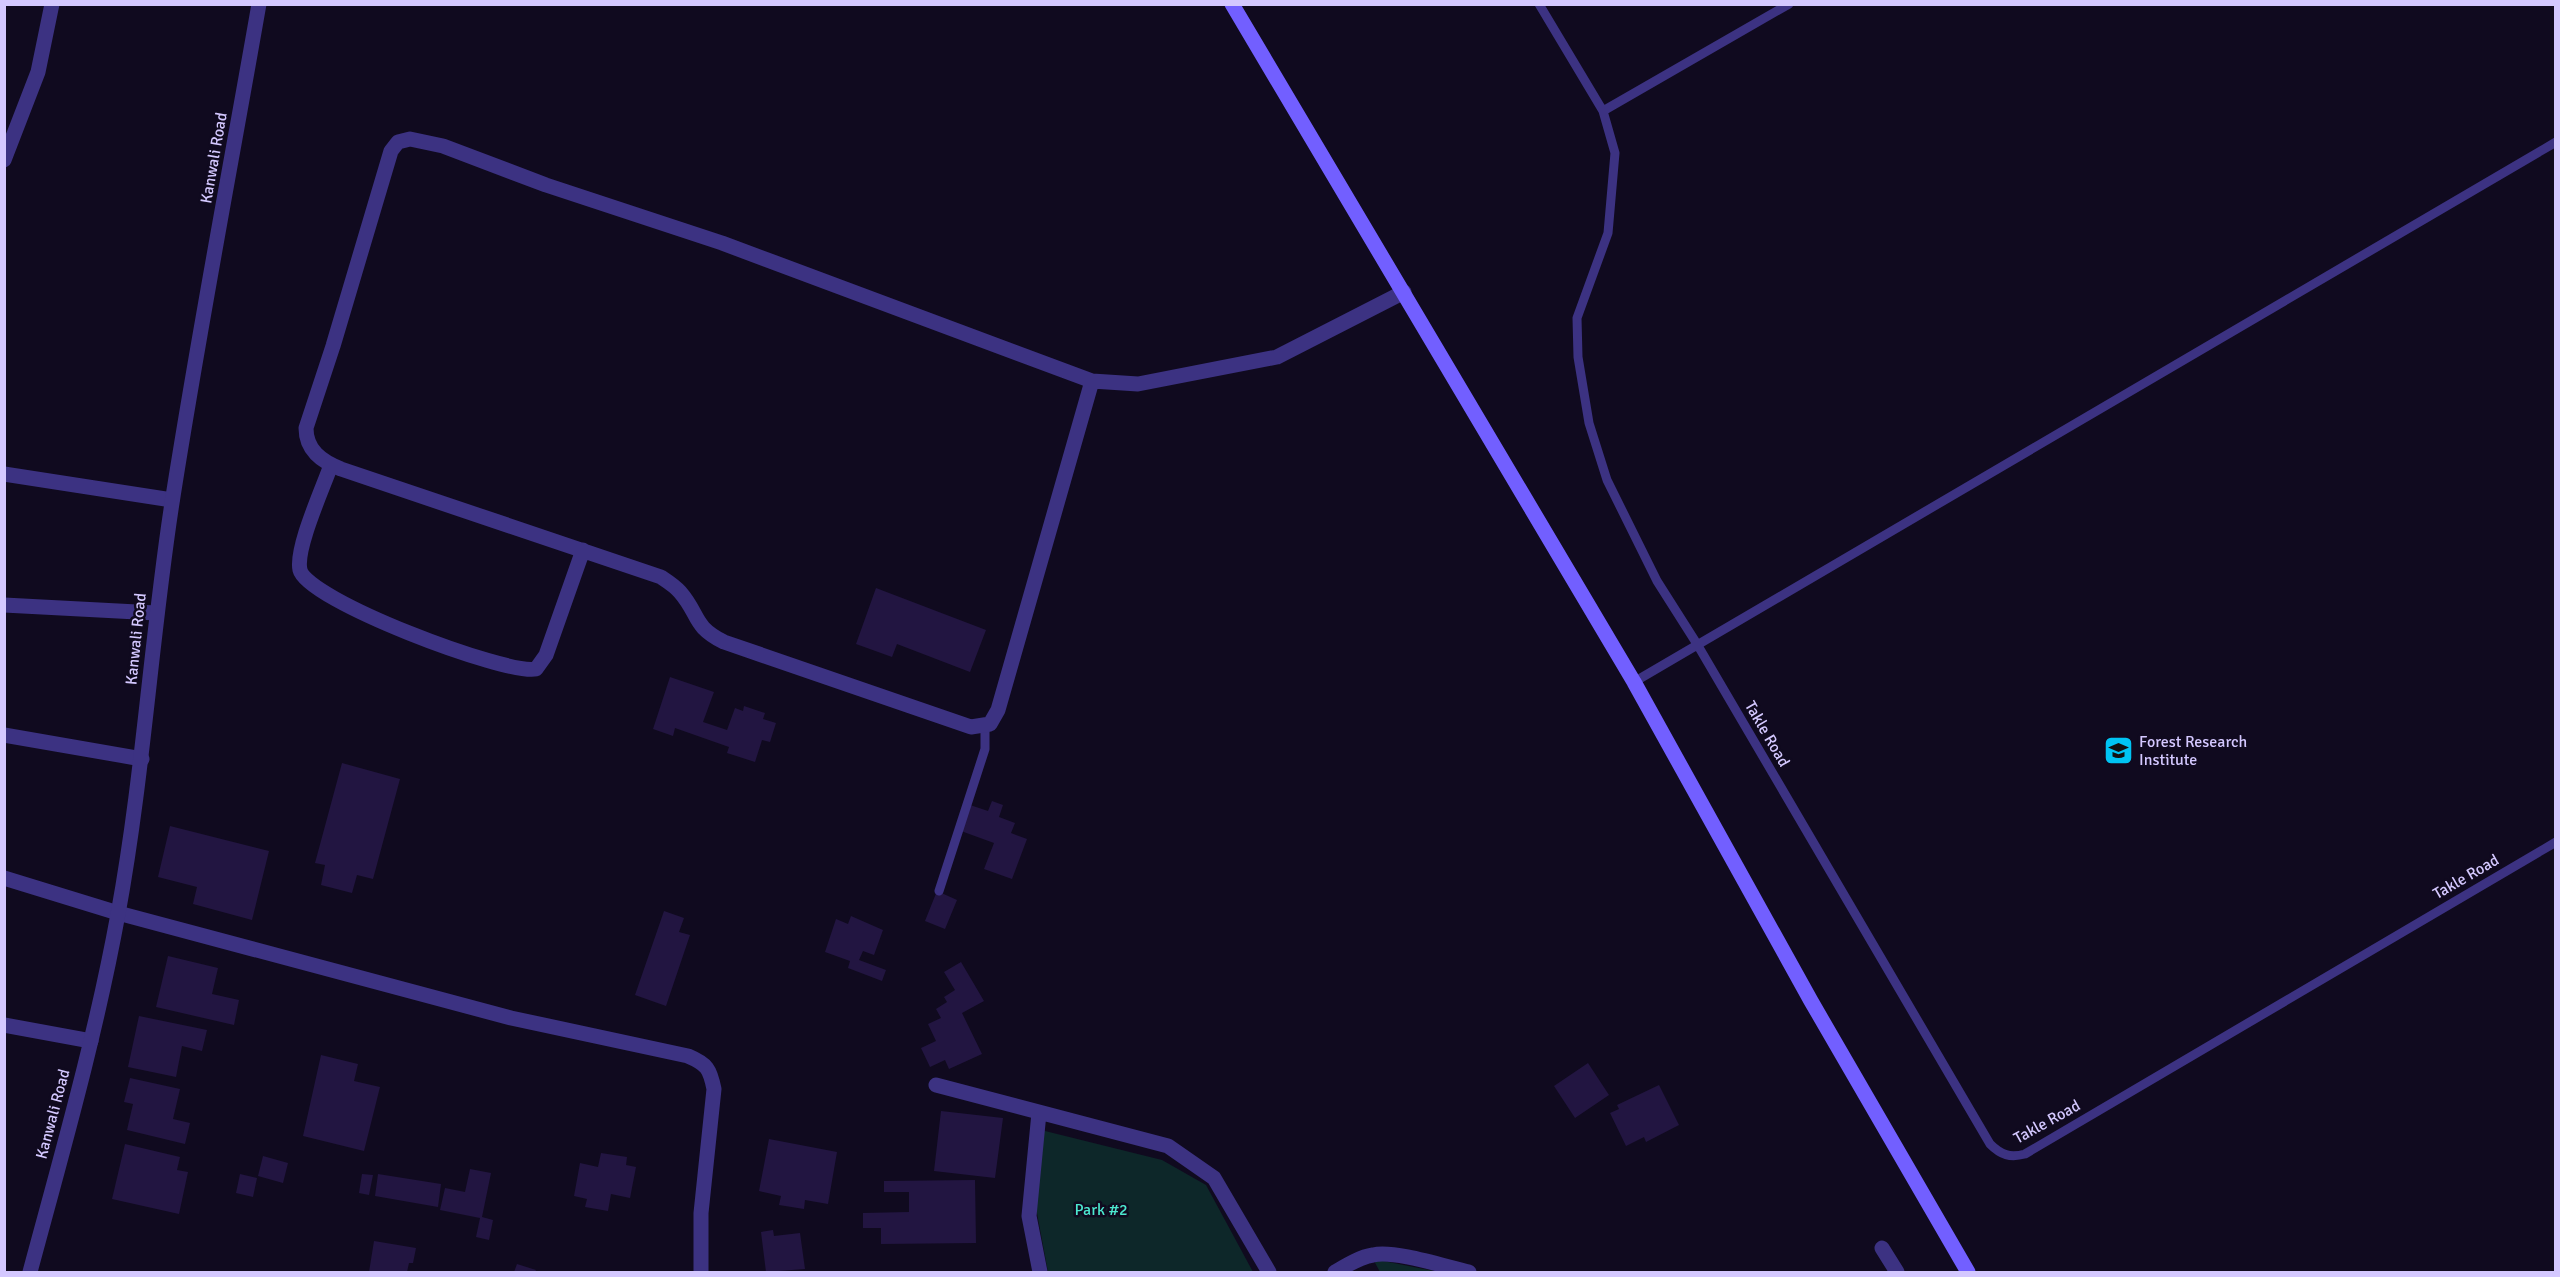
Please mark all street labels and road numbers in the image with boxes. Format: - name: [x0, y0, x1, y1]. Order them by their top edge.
- street label: Kanwali Road: [196, 111, 232, 205]
- street label: Kanwali Road: [121, 592, 151, 686]
- street label: Takle Road: [1740, 697, 1794, 771]
- street label: Takle Road: [2429, 850, 2503, 904]
- street label: Kanwali Road: [31, 1067, 75, 1161]
- street label: Takle Road: [2010, 1096, 2084, 1148]

